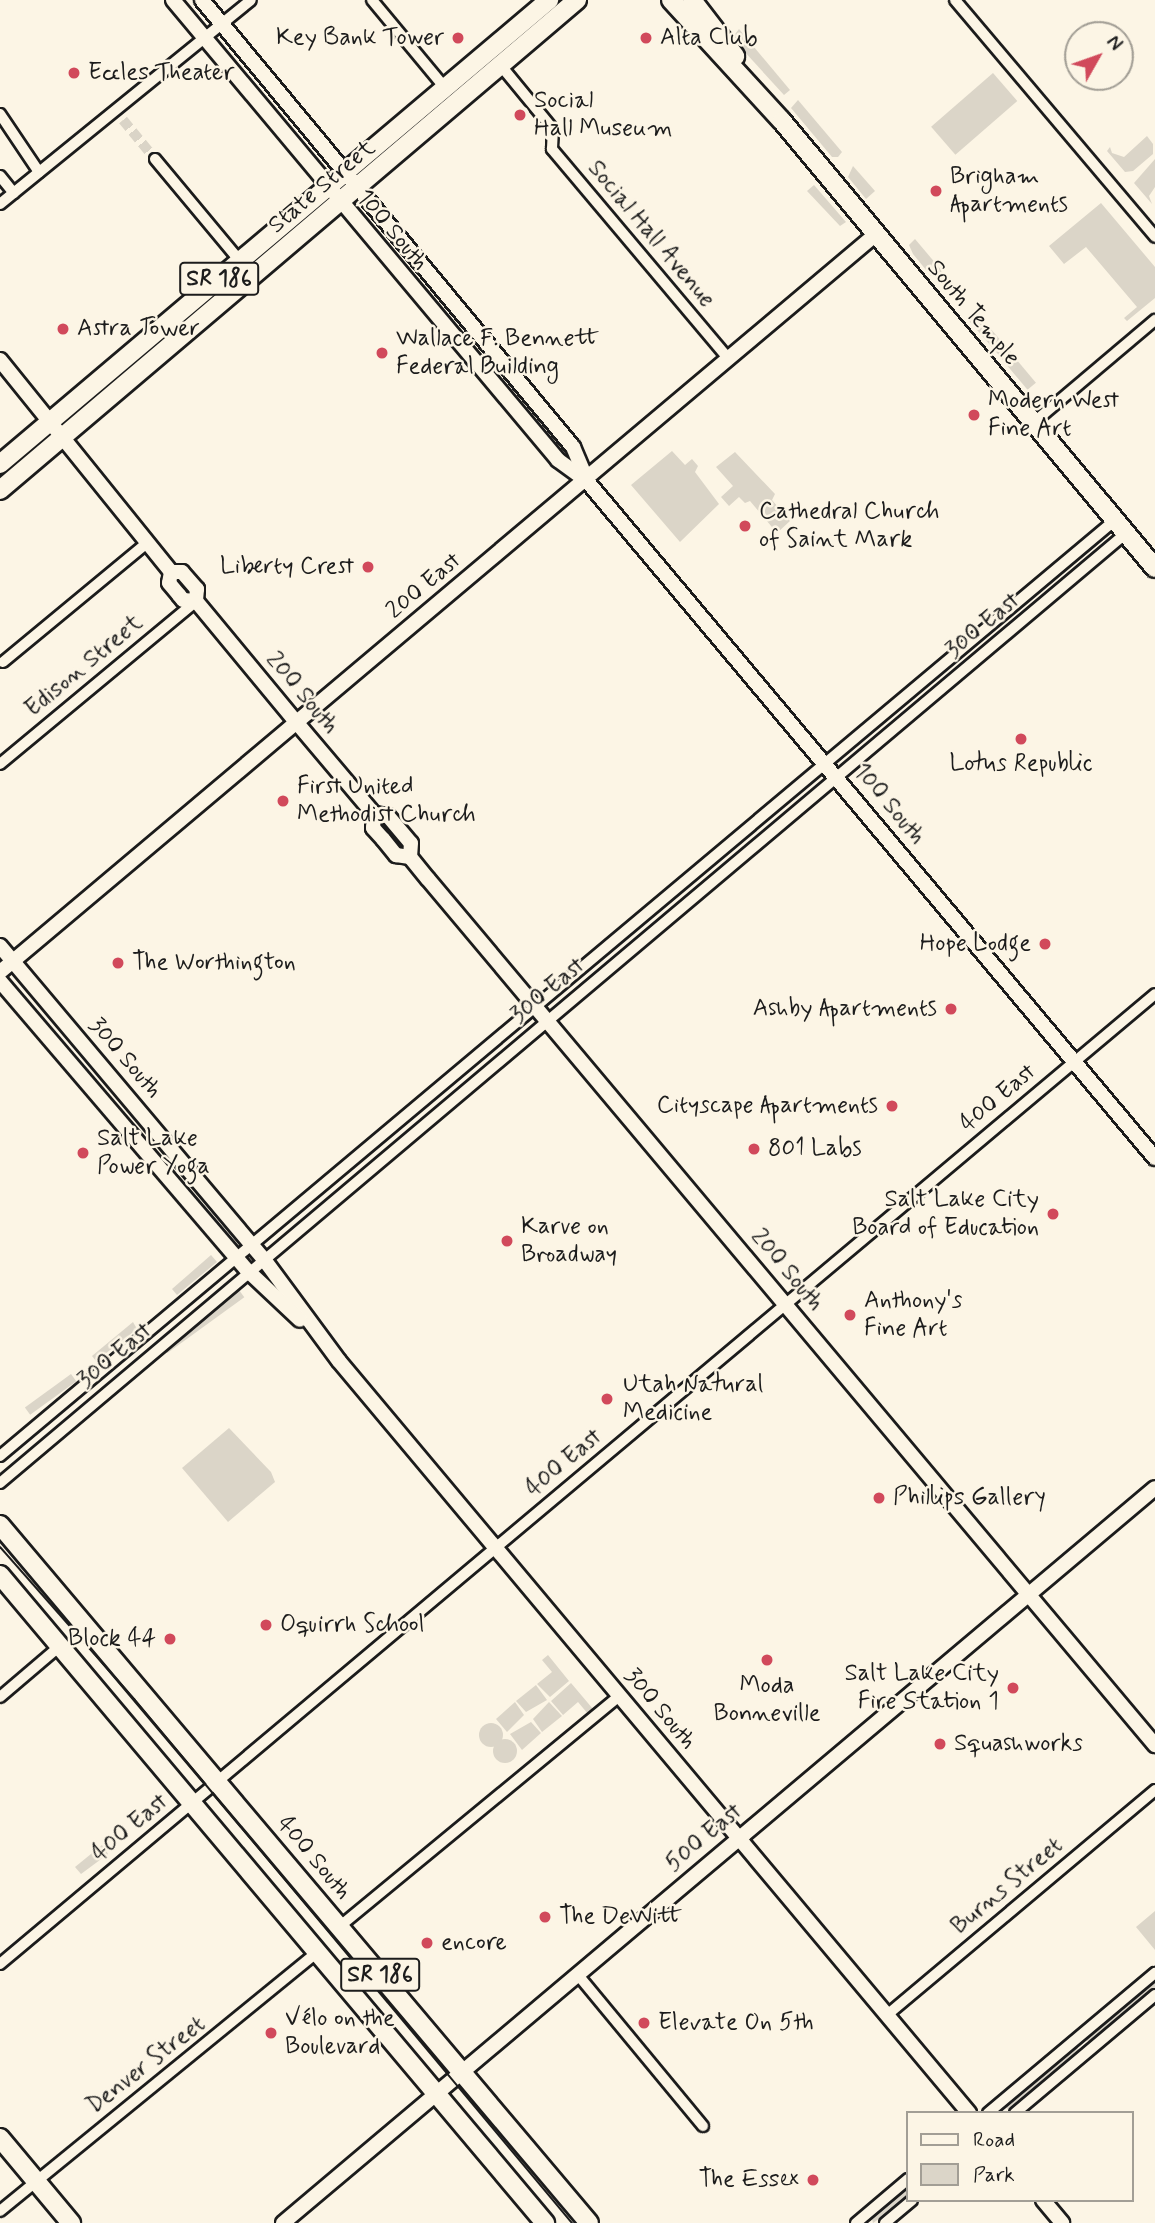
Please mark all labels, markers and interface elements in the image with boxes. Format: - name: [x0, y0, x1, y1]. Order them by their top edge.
- north arrow: [1064, 21, 1134, 91]
- place label: Key Bank Tower: [278, 24, 444, 52]
- place label: Alta Club: [660, 24, 755, 52]
- marker: Key Bank Tower: [450, 30, 466, 46]
- marker: Alta Club: [638, 30, 654, 46]
- text: N: [1100, 31, 1128, 56]
- place label: Eccles Theater: [88, 59, 235, 87]
- marker: Eccles Theater: [66, 65, 82, 81]
- place label: Social Hall Museum: [534, 87, 672, 143]
- marker: Social Hall Museum: [512, 107, 528, 123]
- street label: State Street: [263, 134, 381, 240]
- street label: Social Hall Avenue: [580, 153, 722, 315]
- place label: Brigham Apartments: [950, 163, 1068, 219]
- street label: 100 South: [350, 183, 434, 277]
- marker: Brigham Apartments: [928, 183, 944, 199]
- street label: South Temple: [920, 254, 1026, 372]
- road number: SR 186: [179, 260, 259, 298]
- place label: Astra Tower: [77, 315, 198, 343]
- marker: Astra Tower: [55, 321, 71, 337]
- place label: Wallace F. Bennett Federal Building: [396, 325, 598, 381]
- marker: Wallace F. Bennett Federal Building: [374, 345, 390, 361]
- place label: Modern West Fine Art: [988, 387, 1121, 443]
- marker: Modern West Fine Art: [966, 407, 982, 423]
- place label: Cathedral Church of Saint Mark: [759, 498, 940, 554]
- marker: Cathedral Church of Saint Mark: [737, 518, 753, 534]
- street label: 200 East: [381, 546, 467, 626]
- place label: Liberty Crest: [220, 553, 354, 581]
- marker: Liberty Crest: [360, 559, 376, 575]
- street label: 300 East: [940, 587, 1026, 665]
- street label: Edison Street: [19, 608, 149, 724]
- street label: 200 South: [259, 646, 345, 740]
- marker: Lotus Republic: [1013, 731, 1029, 747]
- place label: Lotus Republic: [948, 750, 1094, 778]
- street label: 100 South: [847, 757, 931, 851]
- place label: First United Methodist Church: [297, 773, 476, 829]
- marker: First United Methodist Church: [275, 793, 291, 809]
- place label: Hope Lodge: [917, 930, 1031, 958]
- marker: Hope Lodge: [1037, 936, 1053, 952]
- place label: The Worthington: [132, 949, 298, 977]
- street label: 300 East: [505, 952, 591, 1030]
- marker: The Worthington: [110, 955, 126, 971]
- place label: Ashby Apartments: [753, 995, 937, 1023]
- marker: Ashby Apartments: [943, 1001, 959, 1017]
- street label: 300 South: [82, 1012, 168, 1104]
- street label: 400 East: [954, 1058, 1042, 1138]
- place label: Cityscape Apartments: [657, 1092, 878, 1120]
- marker: Cityscape Apartments: [884, 1098, 900, 1114]
- place label: Salt Lake Power Yoga: [97, 1125, 210, 1181]
- place label: 801 Labs: [768, 1135, 862, 1163]
- marker: 801 Labs: [746, 1141, 762, 1157]
- marker: Salt Lake Power Yoga: [75, 1145, 91, 1161]
- place label: Salt Lake City Board of Education: [851, 1186, 1039, 1242]
- marker: Salt Lake City Board of Education: [1045, 1206, 1061, 1222]
- place label: Karve on Broadway: [521, 1213, 617, 1269]
- street label: 200 South: [744, 1223, 830, 1317]
- marker: Karve on Broadway: [499, 1233, 515, 1249]
- place label: Anthony's Fine Art: [864, 1287, 962, 1343]
- marker: Anthony's Fine Art: [842, 1307, 858, 1323]
- street label: 300 East: [72, 1317, 158, 1395]
- place label: Utah Natural Medicine: [623, 1371, 763, 1427]
- marker: Utah Natural Medicine: [597, 1389, 617, 1409]
- street label: 400 East: [520, 1423, 608, 1503]
- place label: Phillips Gallery: [893, 1484, 1043, 1512]
- marker: Phillips Gallery: [871, 1490, 887, 1506]
- place label: Oquirrh School: [280, 1611, 425, 1639]
- marker: Oquirrh School: [258, 1617, 274, 1633]
- place label: Block 44: [68, 1625, 156, 1653]
- marker: Block 44: [162, 1631, 178, 1647]
- marker: Moda Bonneville: [759, 1652, 775, 1668]
- place label: Salt Lake City Fire Station 1: [849, 1660, 999, 1716]
- street label: 300 South: [618, 1662, 702, 1756]
- place label: Moda Bonneville: [714, 1672, 820, 1728]
- marker: Salt Lake City Fire Station 1: [1005, 1680, 1021, 1696]
- place label: Squashworks: [954, 1730, 1083, 1758]
- marker: Squashworks: [932, 1736, 948, 1752]
- street label: 400 East: [86, 1788, 174, 1868]
- street label: 500 East: [660, 1798, 748, 1878]
- street label: 400 South: [271, 1810, 357, 1906]
- street label: Burns Street: [944, 1830, 1070, 1942]
- place label: The DeWitt: [559, 1903, 679, 1931]
- marker: The DeWitt: [537, 1909, 553, 1925]
- place label: encore: [441, 1929, 507, 1957]
- marker: encore: [419, 1935, 435, 1951]
- road number: SR 186: [340, 1956, 420, 1994]
- place label: Vélo on the Boulevard: [285, 2005, 395, 2061]
- street label: Denver Street: [79, 2008, 213, 2122]
- place label: Elevate On 5th: [658, 2009, 814, 2037]
- marker: Elevate On 5th: [636, 2015, 652, 2031]
- marker: Vélo on the Boulevard: [263, 2025, 279, 2041]
- legend: [906, 2111, 1134, 2202]
- text: Road: [973, 2126, 1015, 2154]
- text: Park: [973, 2161, 1015, 2189]
- place label: The Essex: [701, 2166, 799, 2194]
- marker: The Essex: [805, 2172, 821, 2188]

